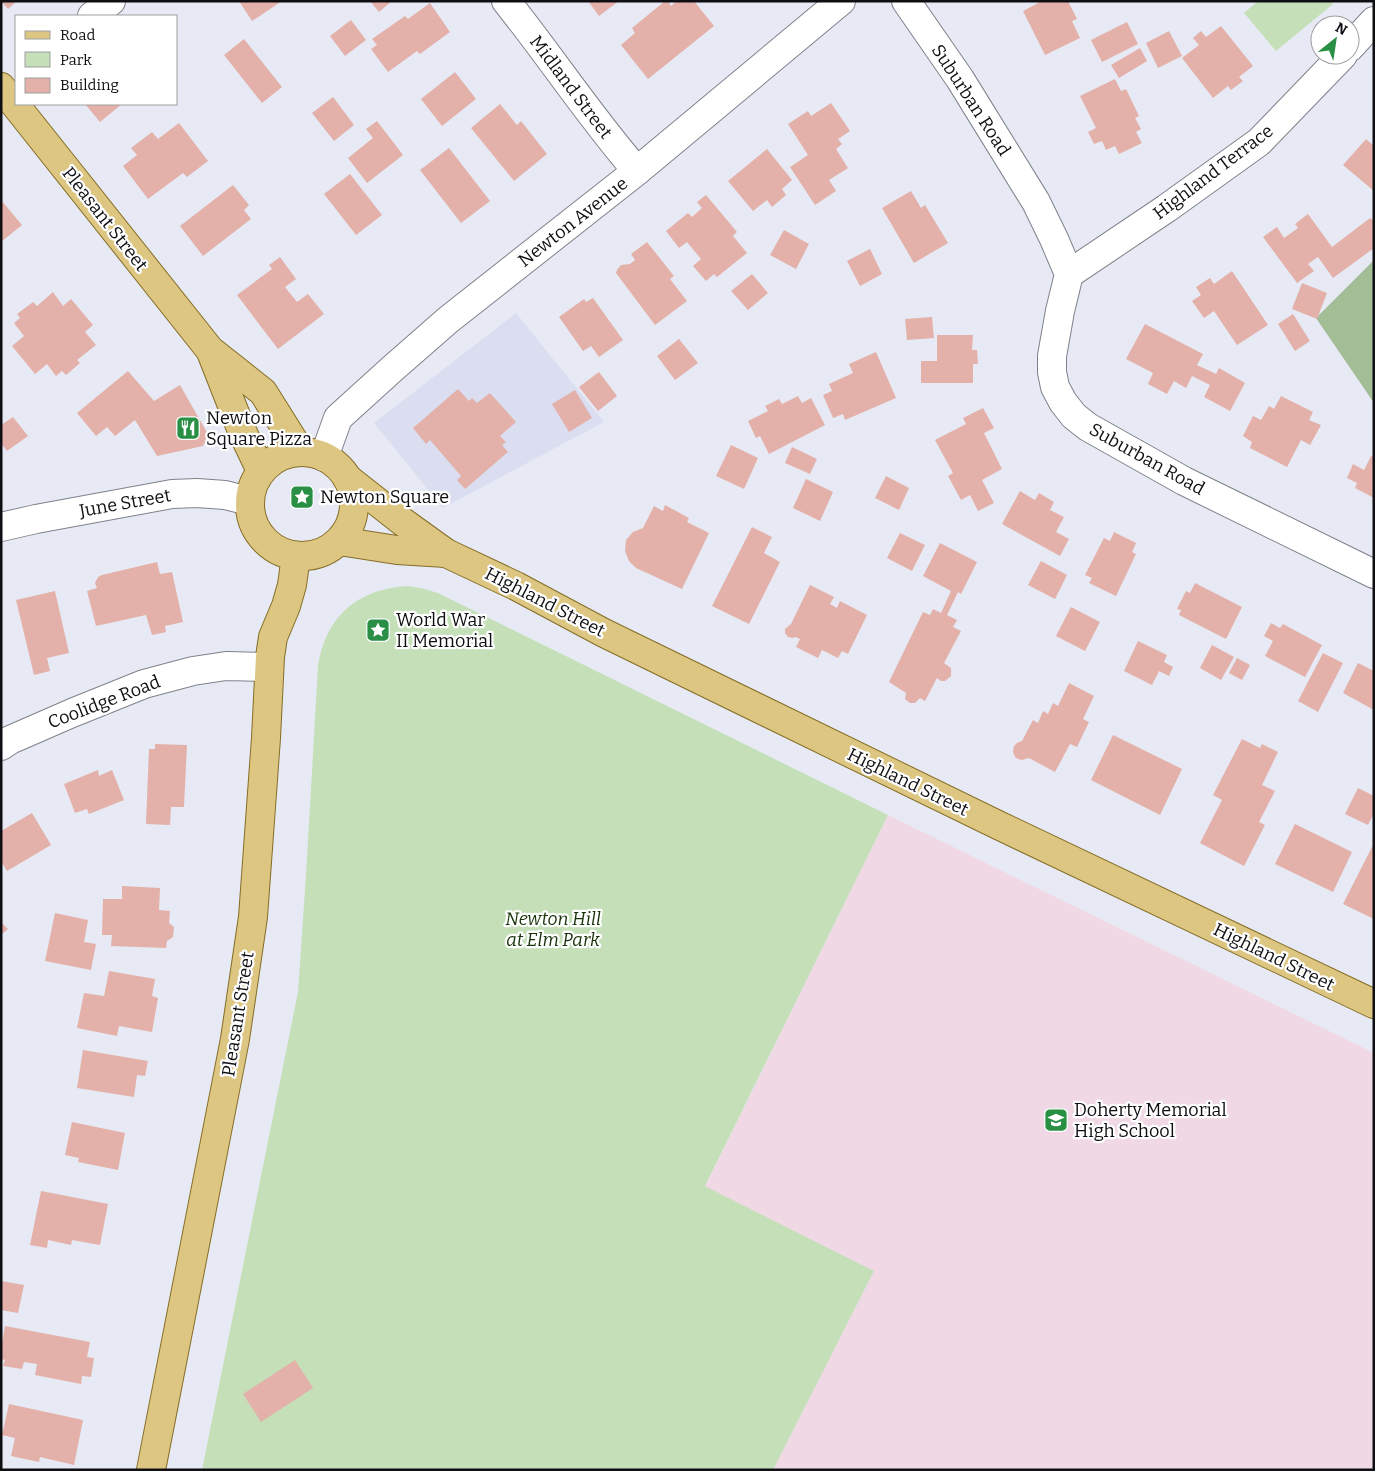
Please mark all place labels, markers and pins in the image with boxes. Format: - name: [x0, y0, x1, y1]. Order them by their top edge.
- place label: Newton Square Pizza: [206, 407, 312, 450]
- restaurant icon: Newton Square Pizza: [175, 415, 201, 441]
- place icon: Newton Square: [289, 484, 315, 510]
- place label: Newton Square: [320, 486, 449, 508]
- place label: World War II Memorial: [396, 609, 493, 652]
- place icon: World War II Memorial: [365, 617, 391, 643]
- place label: Doherty Memorial High School: [1074, 1099, 1227, 1142]
- school or university icon: Doherty Memorial High School: [1043, 1107, 1069, 1133]

